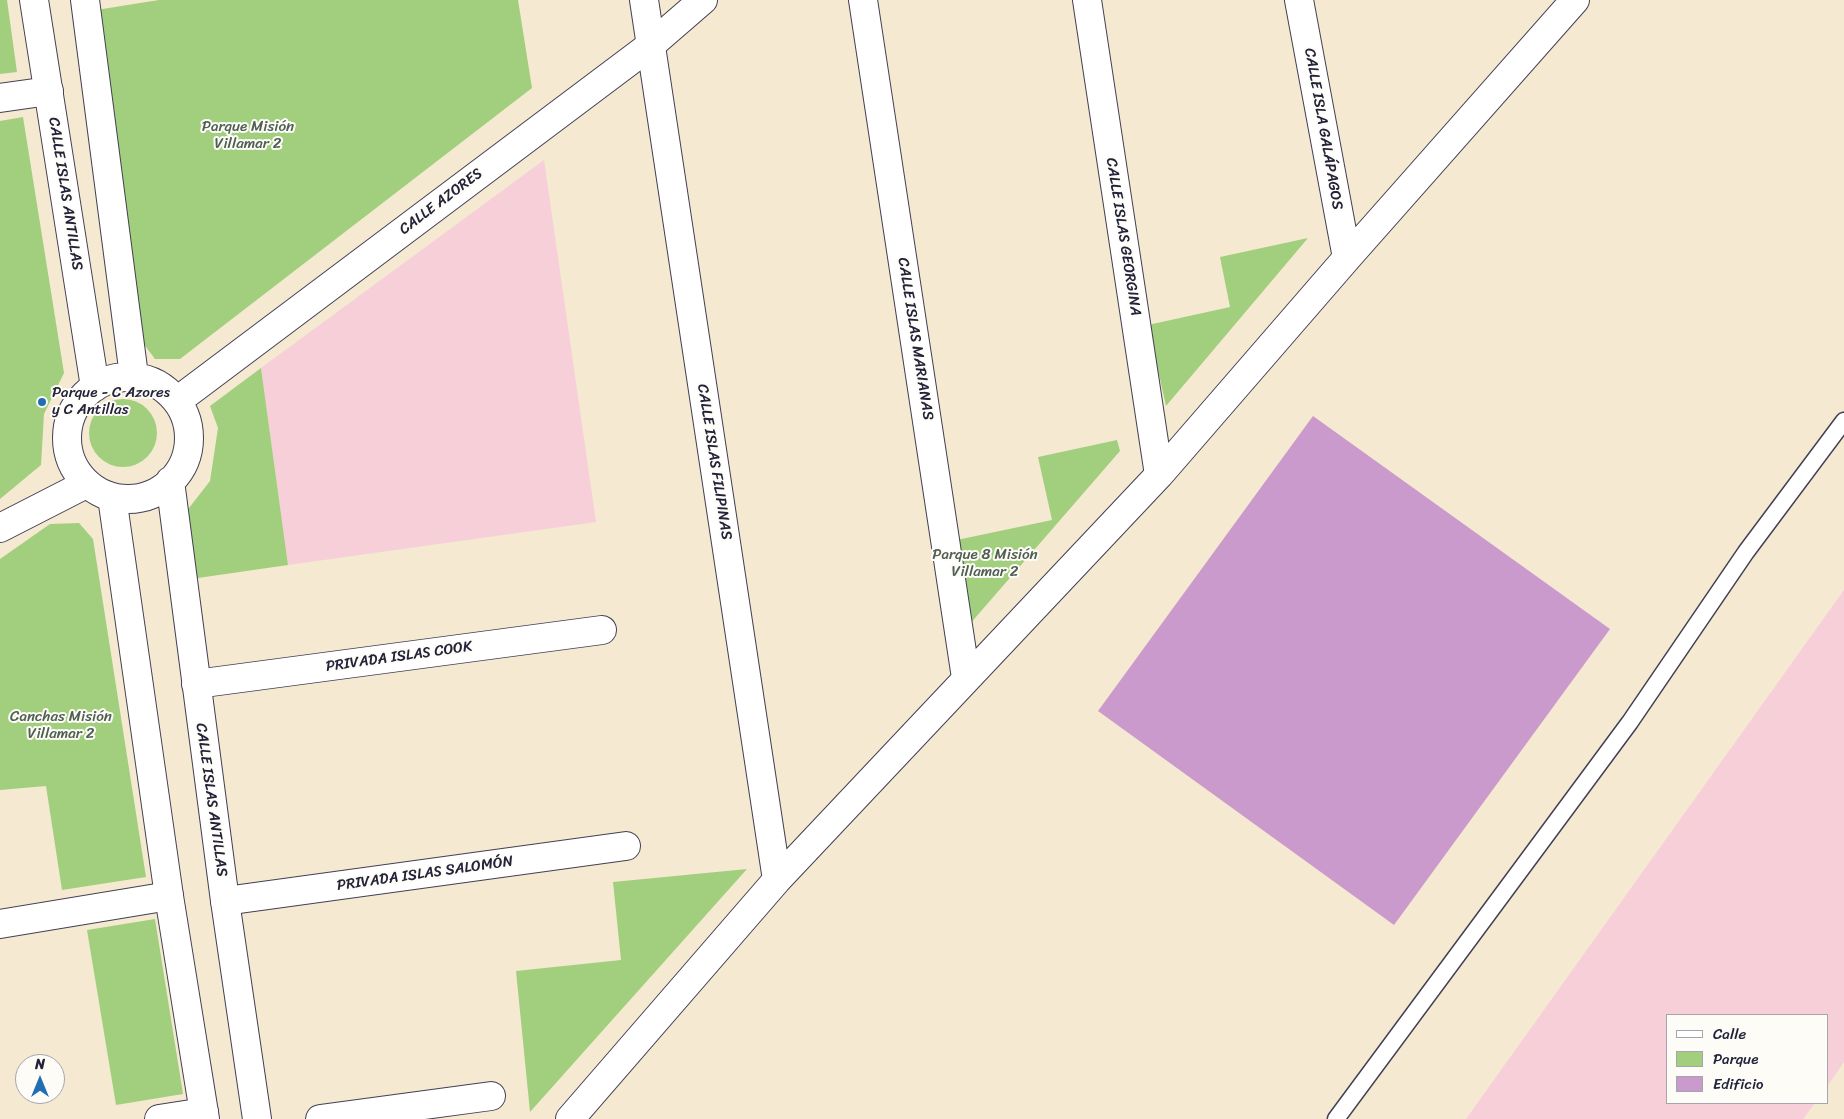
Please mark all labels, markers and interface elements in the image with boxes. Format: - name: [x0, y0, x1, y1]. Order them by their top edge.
- street label: CALLE ISLA GALÁPAGOS: [1300, 47, 1346, 211]
- street label: CALLE ISLAS ANTILLAS: [44, 116, 86, 272]
- park label: Parque Misión Villamar 2: [202, 118, 294, 153]
- street label: CALLE ISLAS GEORGINA: [1102, 157, 1144, 317]
- street label: CALLE AZORES: [396, 165, 486, 239]
- street label: CALLE ISLAS MARIANAS: [893, 256, 937, 422]
- street label: CALLE ISLAS FILIPINAS: [693, 383, 735, 541]
- place label: Parque - C Azores y C Antillas: [52, 384, 170, 419]
- marker: Parque - C Azores y C Antillas: [36, 396, 48, 408]
- park label: Parque 8 Misión Villamar 2: [932, 546, 1038, 581]
- street label: PRIVADA ISLAS COOK: [325, 638, 473, 676]
- park label: Canchas Misión Villamar 2: [10, 708, 112, 743]
- street label: CALLE ISLAS ANTILLAS: [191, 722, 231, 878]
- street label: PRIVADA ISLAS SALOMÓN: [336, 853, 514, 895]
- legend: [1666, 1014, 1829, 1104]
- text: Calle: [1713, 1021, 1746, 1047]
- text: Parque: [1713, 1046, 1758, 1072]
- text: N: [35, 1052, 45, 1077]
- north arrow: [15, 1054, 65, 1104]
- text: Edificio: [1713, 1071, 1764, 1097]

